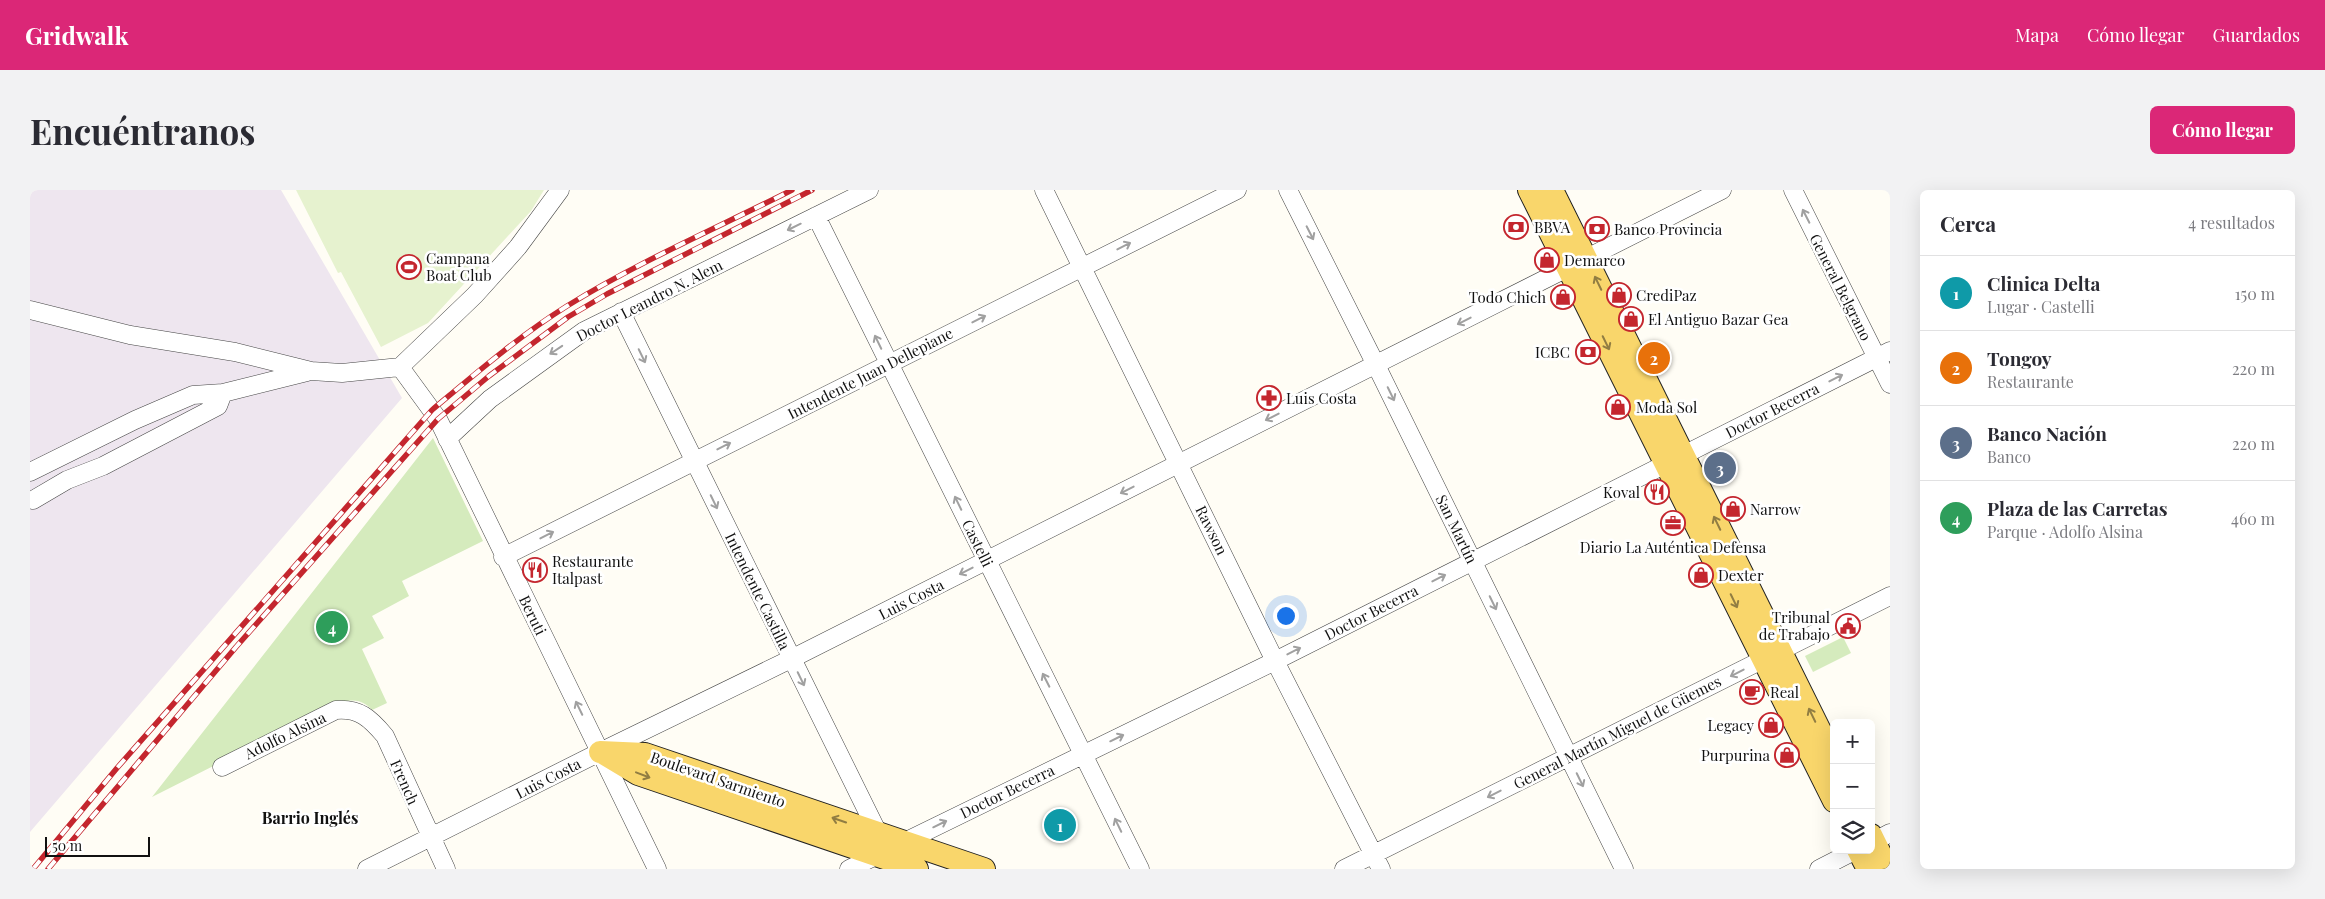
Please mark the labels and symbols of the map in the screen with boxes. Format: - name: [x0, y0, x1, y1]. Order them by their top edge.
- one-way arrow: [1800, 208, 1810, 223]
- bank icon: BBVA: [1503, 214, 1529, 240]
- bank icon: Banco Provincia: [1584, 216, 1610, 242]
- place label: BBVA: [1534, 217, 1571, 237]
- place label: Banco Provincia: [1614, 219, 1723, 239]
- one-way arrow: [786, 222, 801, 232]
- one-way arrow: [1305, 226, 1315, 241]
- street label: General Belgrano: [1805, 230, 1877, 344]
- one-way arrow: [1116, 241, 1131, 250]
- shop icon: Demarco: [1534, 247, 1560, 273]
- place label: Campana Boat Club: [426, 248, 492, 285]
- place label: Demarco: [1564, 250, 1625, 270]
- sports icon: Campana Boat Club: [396, 254, 422, 280]
- street label: Doctor Leandro N. Alem: [572, 254, 726, 346]
- one-way arrow: [1593, 276, 1602, 291]
- shop icon: CrediPaz: [1606, 282, 1632, 308]
- shop icon: Todo Chich: [1550, 284, 1576, 310]
- place label: CrediPaz: [1636, 285, 1697, 305]
- place label: Todo Chich: [1469, 287, 1546, 307]
- shop icon: El Antiguo Bazar Gea: [1618, 306, 1644, 332]
- place label: El Antiguo Bazar Gea: [1648, 309, 1789, 329]
- one-way arrow: [971, 314, 986, 324]
- one-way arrow: [1457, 317, 1472, 326]
- street label: Intendente Juan Dellepiane: [784, 323, 956, 423]
- one-way arrow: [873, 334, 883, 349]
- one-way arrow: [1601, 336, 1611, 351]
- bank icon: ICBC: [1575, 339, 1601, 365]
- pin: 2: [1638, 339, 1670, 377]
- place label: ICBC: [1535, 342, 1570, 362]
- one-way arrow: [550, 345, 564, 355]
- one-way arrow: [638, 348, 648, 363]
- one-way arrow: [1828, 373, 1843, 382]
- street label: Doctor Becerra: [1722, 378, 1823, 442]
- pharmacy icon: Luis Costa: [1256, 385, 1282, 411]
- one-way arrow: [1387, 386, 1396, 401]
- place label: Luis Costa: [1286, 388, 1357, 408]
- shop icon: Moda Sol: [1605, 394, 1631, 420]
- place label: Moda Sol: [1636, 397, 1697, 417]
- one-way arrow: [1265, 413, 1280, 422]
- one-way arrow: [716, 441, 731, 451]
- pin: 3: [1704, 449, 1736, 487]
- restaurant icon: Koval: [1644, 479, 1670, 505]
- place label: Koval: [1603, 482, 1640, 502]
- one-way arrow: [1120, 486, 1135, 495]
- street label: San Martín: [1432, 491, 1482, 567]
- one-way arrow: [710, 494, 719, 509]
- one-way arrow: [953, 496, 962, 511]
- shop icon: Narrow: [1720, 496, 1746, 522]
- place label: Narrow: [1750, 499, 1801, 519]
- street label: Rawson: [1192, 502, 1232, 558]
- office icon: Diario La Auténtica Defensa: [1660, 510, 1686, 536]
- street label: Castelli: [958, 516, 998, 571]
- one-way arrow: [1711, 516, 1721, 531]
- street label: Intendente Castilla: [721, 529, 795, 653]
- one-way arrow: [539, 530, 554, 539]
- place label: Diario La Auténtica Defensa: [1580, 537, 1767, 557]
- place label: Restaurante Italpast: [552, 551, 634, 588]
- restaurant icon: Restaurante Italpast: [522, 557, 548, 583]
- shop icon: Dexter: [1688, 562, 1714, 588]
- place label: Dexter: [1718, 565, 1764, 585]
- one-way arrow: [959, 567, 974, 576]
- one-way arrow: [1432, 573, 1447, 583]
- street label: Luis Costa: [875, 574, 947, 624]
- street label: Doctor Becerra: [1321, 580, 1422, 644]
- street label: Beruti: [515, 592, 551, 639]
- one-way arrow: [1729, 594, 1739, 609]
- one-way arrow: [1489, 595, 1498, 610]
- your location: [1273, 603, 1299, 629]
- place label: Tribunal de Trabajo: [1759, 607, 1830, 644]
- pin: 4: [316, 608, 348, 646]
- public building icon: Tribunal de Trabajo: [1835, 613, 1861, 639]
- one-way arrow: [1287, 646, 1302, 656]
- one-way arrow: [1729, 668, 1744, 678]
- one-way arrow: [797, 671, 806, 686]
- street label: General Martín Miguel de Güemes: [1510, 671, 1724, 793]
- one-way arrow: [1041, 672, 1051, 687]
- cafe icon: Real: [1739, 679, 1765, 705]
- place label: Real: [1770, 682, 1799, 702]
- one-way arrow: [573, 701, 583, 716]
- street label: Adolfo Alsina: [240, 707, 329, 764]
- one-way arrow: [1807, 708, 1817, 723]
- shop icon: Legacy: [1758, 712, 1784, 738]
- place label: Legacy: [1707, 715, 1754, 735]
- one-way arrow: [1109, 733, 1124, 742]
- shop icon: Purpurina: [1774, 742, 1800, 768]
- place label: Purpurina: [1701, 745, 1771, 765]
- street label: Boulevard Sarmiento: [648, 747, 788, 811]
- street label: Luis Costa: [512, 753, 584, 803]
- street label: French: [386, 756, 424, 808]
- street label: Doctor Becerra: [956, 759, 1058, 822]
- one-way arrow: [635, 771, 650, 780]
- one-way arrow: [1576, 772, 1585, 787]
- one-way arrow: [1487, 790, 1502, 799]
- pin: 1: [1044, 806, 1076, 844]
- district label: Barrio Inglés: [262, 807, 358, 828]
- one-way arrow: [831, 814, 847, 824]
- one-way arrow: [1113, 818, 1122, 833]
- one-way arrow: [932, 819, 947, 829]
- scale bar: [45, 834, 150, 857]

